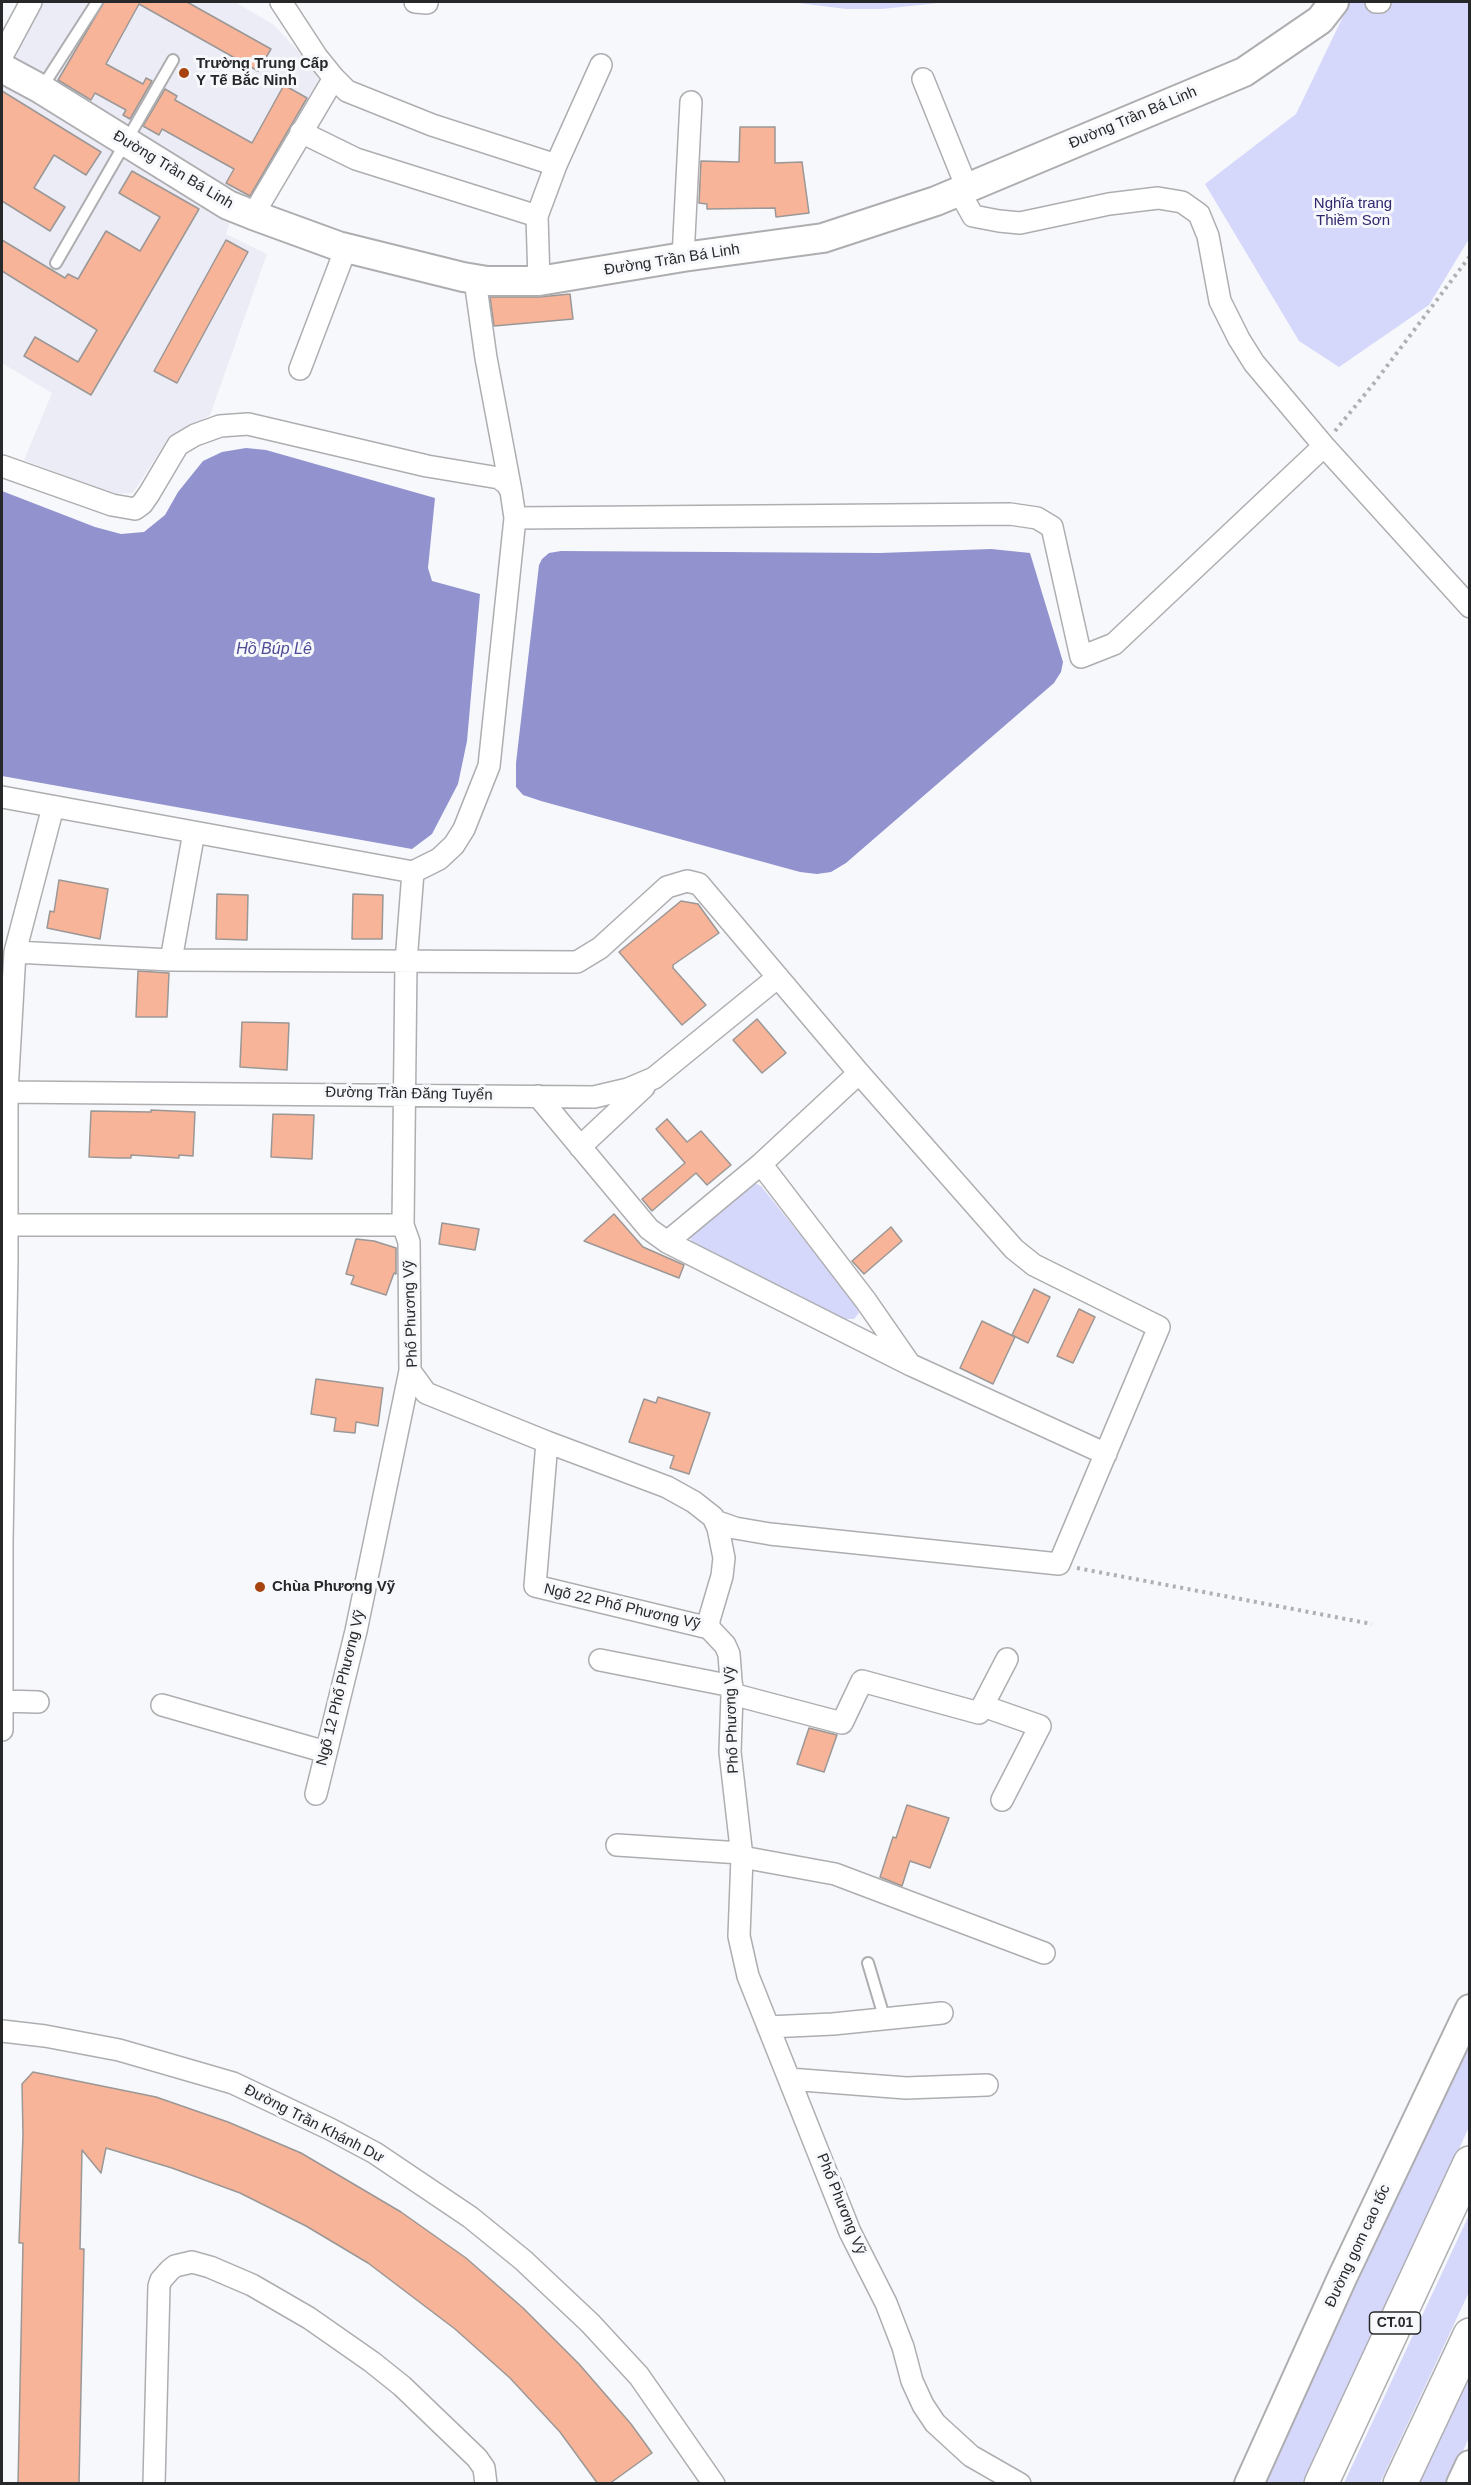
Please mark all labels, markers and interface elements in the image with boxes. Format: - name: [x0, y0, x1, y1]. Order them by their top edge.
- place label: Trường Trung Cấp Y Tế Bắc Ninh: [196, 55, 328, 90]
- marker: Trường Trung Cấp Y Tế Bắc Ninh: [177, 66, 191, 80]
- street label: Đường Trần Bá Linh: [1066, 83, 1200, 153]
- street label: Đường Trần Bá Linh: [110, 127, 236, 213]
- park label: Nghĩa trang Thiềm Sơn: [1314, 195, 1392, 230]
- street label: Đường Trần Bá Linh: [603, 240, 741, 280]
- water label: Hồ Búp Lê: [236, 640, 312, 660]
- street label: Đường Trần Đăng Tuyển: [325, 1084, 493, 1104]
- street label: Phố Phương Vỹ: [400, 1260, 422, 1368]
- place label: Chùa Phương Vỹ: [272, 1578, 395, 1596]
- marker: Chùa Phương Vỹ: [253, 1580, 267, 1594]
- street label: Ngõ 22 Phố Phương Vỹ: [542, 1580, 702, 1634]
- street label: Ngõ 12 Phố Phương Vỹ: [313, 1608, 369, 1768]
- street label: Phố Phương Vỹ: [721, 1666, 743, 1774]
- street label: Đường Trần Khánh Dư: [241, 2081, 387, 2167]
- street label: Phố Phương Vỹ: [813, 2151, 869, 2257]
- street label: Đường gom cao tốc: [1322, 2182, 1394, 2310]
- road number: CT.01: [1370, 2312, 1420, 2334]

